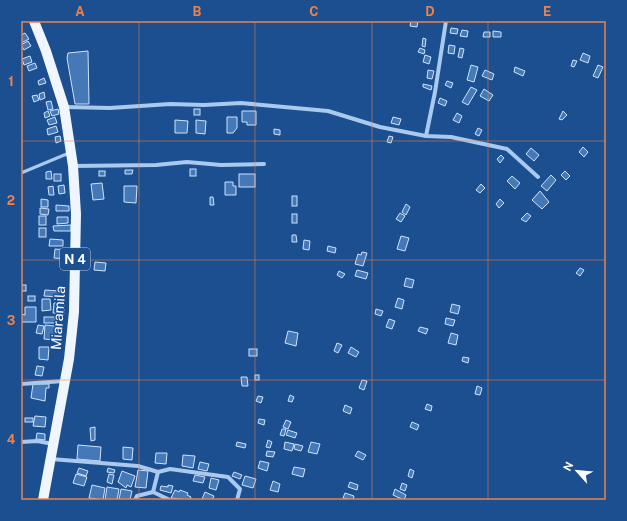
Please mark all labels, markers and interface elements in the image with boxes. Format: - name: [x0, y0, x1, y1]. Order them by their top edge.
- text: A: [75, 4, 85, 19]
- text: B: [193, 4, 202, 19]
- text: C: [309, 4, 319, 19]
- text: D: [425, 4, 435, 19]
- text: E: [543, 4, 551, 19]
- text: 1: [8, 74, 14, 89]
- text: 2: [7, 193, 15, 208]
- road number: N 4: [60, 248, 90, 270]
- street label: Miaramila: [48, 285, 68, 351]
- text: 3: [7, 313, 16, 328]
- text: 4: [7, 432, 16, 447]
- north arrow: [557, 451, 597, 491]
- text: N: [561, 460, 575, 473]

